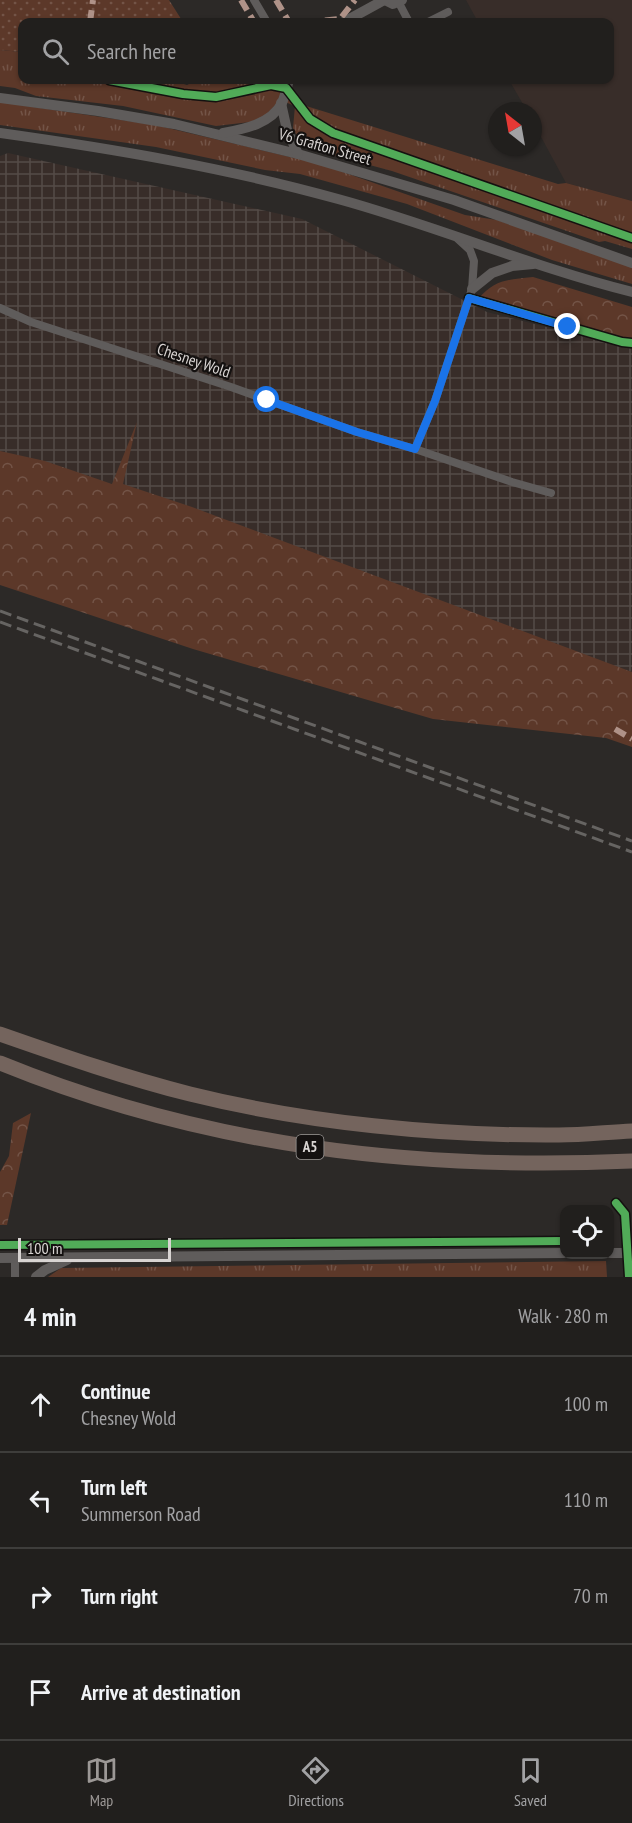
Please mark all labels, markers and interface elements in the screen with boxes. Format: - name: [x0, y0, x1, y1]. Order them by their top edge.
- search box: [18, 18, 614, 84]
- icon: search: [39, 35, 72, 68]
- text: Search here: [87, 37, 176, 65]
- north arrow: [488, 102, 542, 156]
- street label: V6 Grafton Street: [275, 123, 374, 169]
- route end: [554, 313, 580, 339]
- street label: Chesney Wold: [155, 338, 233, 382]
- route start: [253, 386, 279, 412]
- road number: A5: [296, 1135, 324, 1159]
- map controls: [560, 1205, 614, 1259]
- button: locate: [560, 1205, 614, 1259]
- scale bar: [18, 1235, 171, 1262]
- text: 100 m: [27, 1238, 62, 1258]
- text: 4 min: [24, 1300, 77, 1333]
- text: Walk · 280 m: [518, 1303, 608, 1329]
- text: Continue: [81, 1377, 151, 1405]
- icon: ahead: [24, 1388, 57, 1421]
- text: 100 m: [564, 1391, 608, 1417]
- text: Chesney Wold: [81, 1405, 176, 1431]
- text: Turn left: [81, 1473, 147, 1501]
- icon: left: [24, 1484, 57, 1517]
- text: 110 m: [564, 1487, 608, 1513]
- text: Summerson Road: [81, 1501, 201, 1527]
- icon: right: [24, 1580, 57, 1613]
- text: Turn right: [81, 1582, 158, 1610]
- text: 70 m: [573, 1583, 608, 1609]
- icon: arrive: [24, 1676, 57, 1709]
- text: Arrive at destination: [81, 1678, 241, 1706]
- tab: Map: [85, 1754, 118, 1810]
- tab: Directions: [288, 1754, 344, 1810]
- tab: Saved: [514, 1754, 547, 1810]

